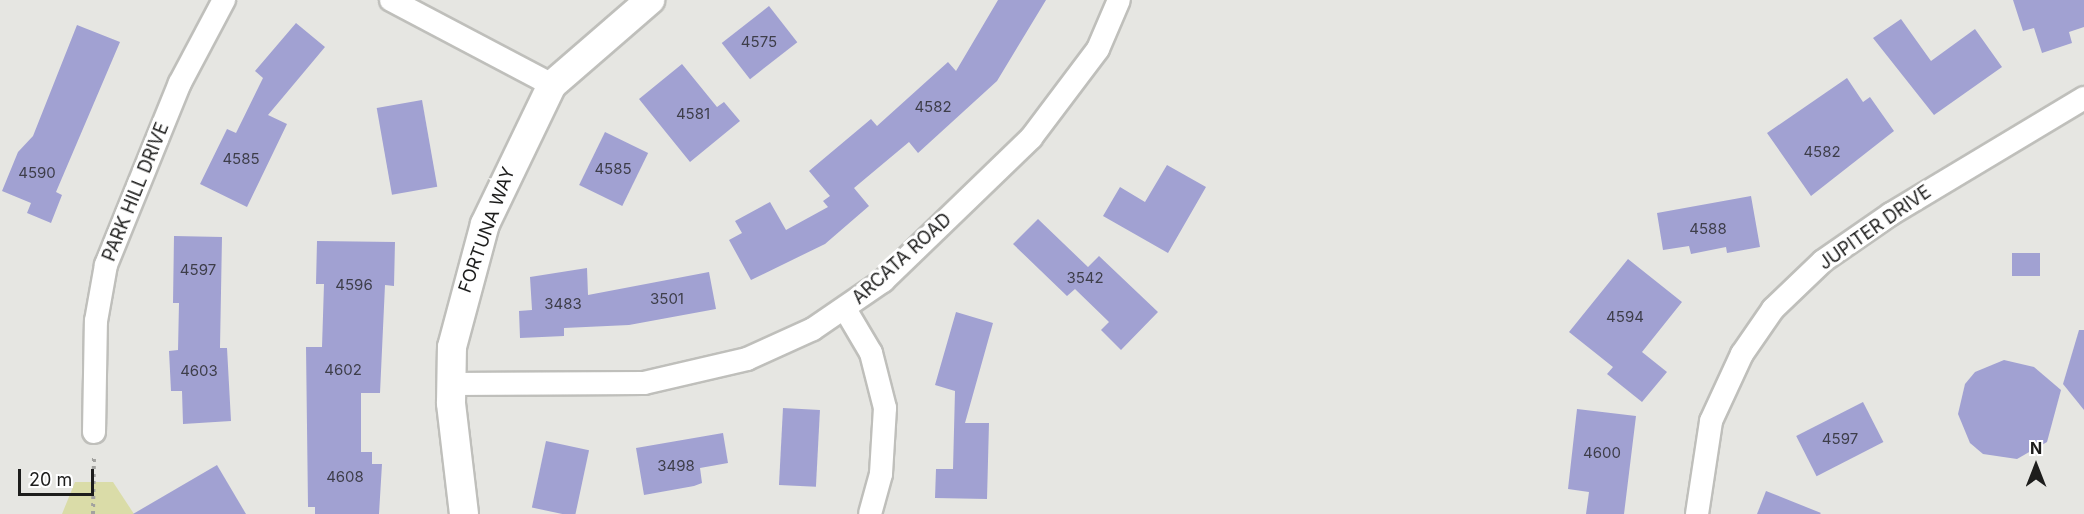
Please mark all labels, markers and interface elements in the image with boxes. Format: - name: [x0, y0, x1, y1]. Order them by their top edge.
- house number: 4575: [741, 33, 777, 51]
- house number: 4582: [914, 98, 952, 116]
- house number: 4581: [676, 105, 710, 123]
- street label: PARK HILL DRIVE: [98, 120, 174, 264]
- house number: 4582: [1803, 143, 1841, 161]
- house number: 4585: [222, 150, 260, 168]
- house number: 4585: [594, 160, 632, 178]
- house number: 4590: [18, 164, 56, 182]
- street label: FORTUNA WAY: [454, 164, 520, 296]
- street label: JUPITER DRIVE: [1815, 181, 1935, 275]
- street label: ARCATA ROAD: [848, 209, 956, 309]
- house number: 4588: [1689, 220, 1727, 238]
- house number: 4597: [180, 261, 216, 279]
- house number: 3542: [1066, 269, 1104, 287]
- house number: 4596: [335, 276, 373, 294]
- house number: 3501: [650, 290, 684, 308]
- house number: 3483: [544, 295, 582, 313]
- house number: 4594: [1606, 308, 1644, 326]
- house number: 4602: [324, 361, 362, 379]
- house number: 4603: [180, 362, 218, 380]
- house number: 4597: [1822, 430, 1858, 448]
- north arrow: [2006, 436, 2066, 496]
- text: N: [2030, 438, 2042, 458]
- house number: 4600: [1583, 444, 1621, 462]
- scale bar: [21, 457, 98, 495]
- house number: 3498: [657, 457, 695, 475]
- house number: 4608: [326, 468, 364, 486]
- text: 20 m: [29, 469, 72, 490]

